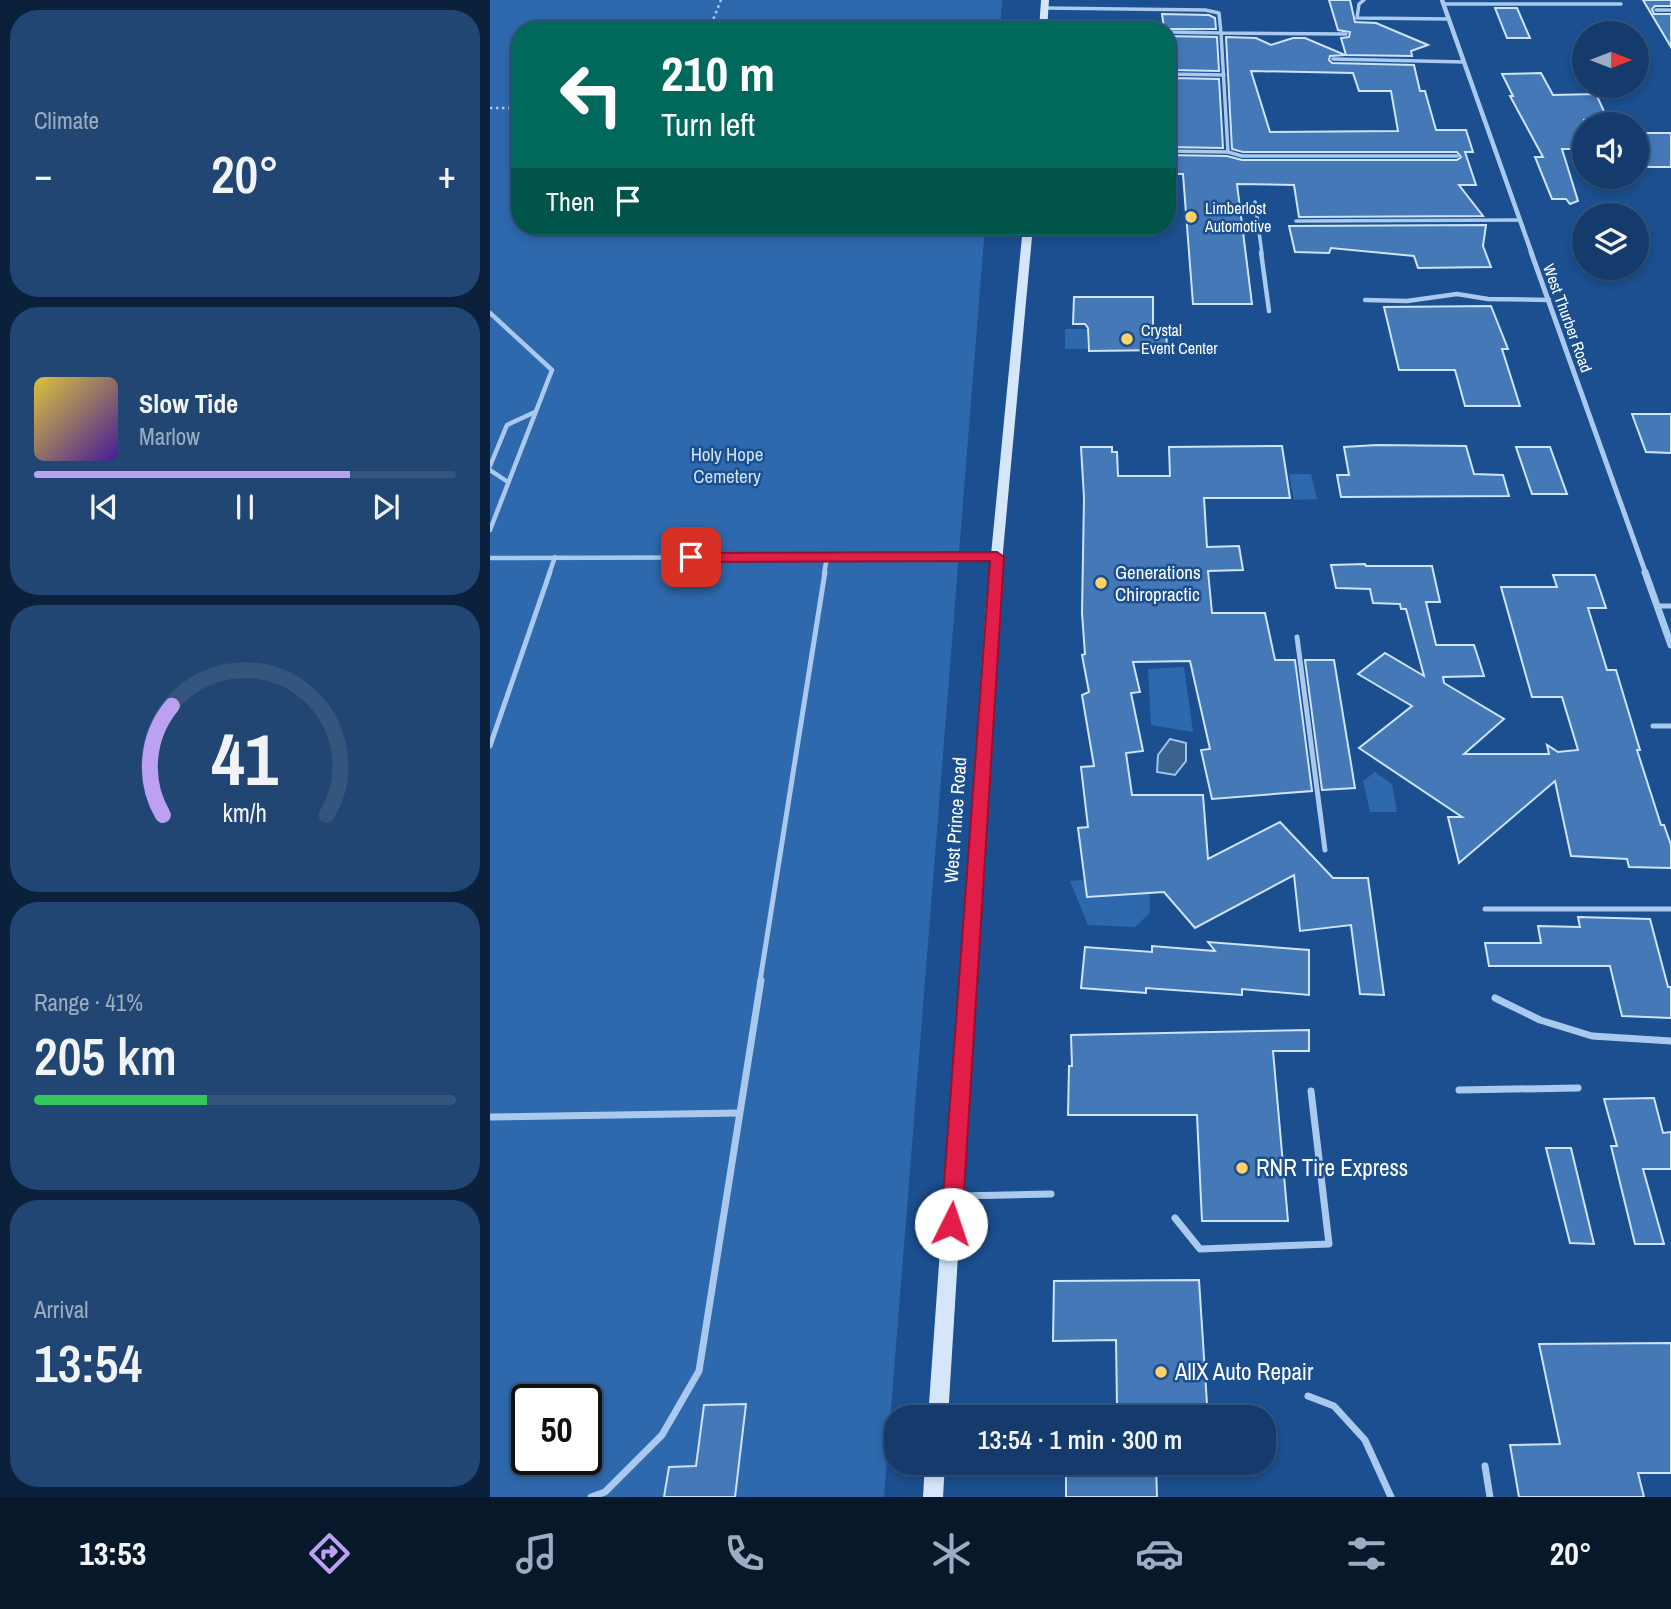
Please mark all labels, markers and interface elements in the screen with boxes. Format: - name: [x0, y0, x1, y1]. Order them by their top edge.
- north arrow: [1572, 21, 1648, 98]
- map controls: [1572, 21, 1649, 280]
- text: 210 m: [661, 40, 775, 106]
- icon: left: [546, 49, 637, 140]
- text: Turn left: [661, 103, 755, 146]
- text: Climate: [34, 105, 99, 136]
- button: sound: [1572, 112, 1649, 189]
- text: 20°: [211, 139, 279, 209]
- text: −: [34, 149, 52, 200]
- text: +: [438, 149, 456, 200]
- icon: arrive: [609, 182, 647, 220]
- text: Then: [546, 184, 595, 219]
- place label: Limberlost Automotive: [1204, 197, 1271, 237]
- button: layers: [1572, 203, 1649, 280]
- marker: Limberlost Automotive: [1183, 209, 1199, 225]
- street label: West Thurber Road: [1538, 261, 1598, 375]
- place label: Crystal Event Center: [1141, 319, 1218, 359]
- marker: Crystal Event Center: [1119, 331, 1135, 347]
- text: Slow Tide: [139, 386, 238, 421]
- text: Marlow: [139, 421, 200, 452]
- park label: Holy Hope Cemetery: [691, 441, 763, 489]
- icon: previous: [85, 488, 123, 526]
- icon: pause: [226, 488, 264, 526]
- icon: next: [367, 488, 405, 526]
- pin: [661, 527, 721, 587]
- icon: arrive: [672, 538, 710, 576]
- place label: Generations Chiropractic: [1115, 559, 1201, 607]
- marker: Generations Chiropractic: [1093, 575, 1109, 591]
- text: 41: [212, 710, 279, 808]
- street label: West Prince Road: [938, 756, 972, 884]
- text: km/h: [223, 795, 267, 829]
- text: Range · 41%: [34, 987, 143, 1018]
- text: 205 km: [34, 1021, 177, 1091]
- place label: RNR Tire Express: [1256, 1152, 1408, 1183]
- marker: RNR Tire Express: [1234, 1160, 1250, 1176]
- position arrow: [914, 1187, 988, 1261]
- text: Arrival: [34, 1294, 89, 1325]
- text: 13:54: [34, 1328, 142, 1398]
- place label: AllX Auto Repair: [1174, 1356, 1314, 1387]
- marker: AllX Auto Repair: [1153, 1364, 1169, 1380]
- speed limit sign: 50: [511, 1384, 602, 1475]
- text: 13:54 · 1 min · 300 m: [978, 1422, 1182, 1457]
- icon: directions: [305, 1529, 354, 1578]
- icon: music: [512, 1529, 561, 1578]
- icon: phone: [720, 1529, 769, 1578]
- icon: climate: [927, 1529, 976, 1578]
- icon: car: [1135, 1529, 1184, 1578]
- icon: filters: [1342, 1529, 1391, 1578]
- text: 13:53: [79, 1532, 146, 1575]
- text: 20°: [1550, 1532, 1592, 1575]

